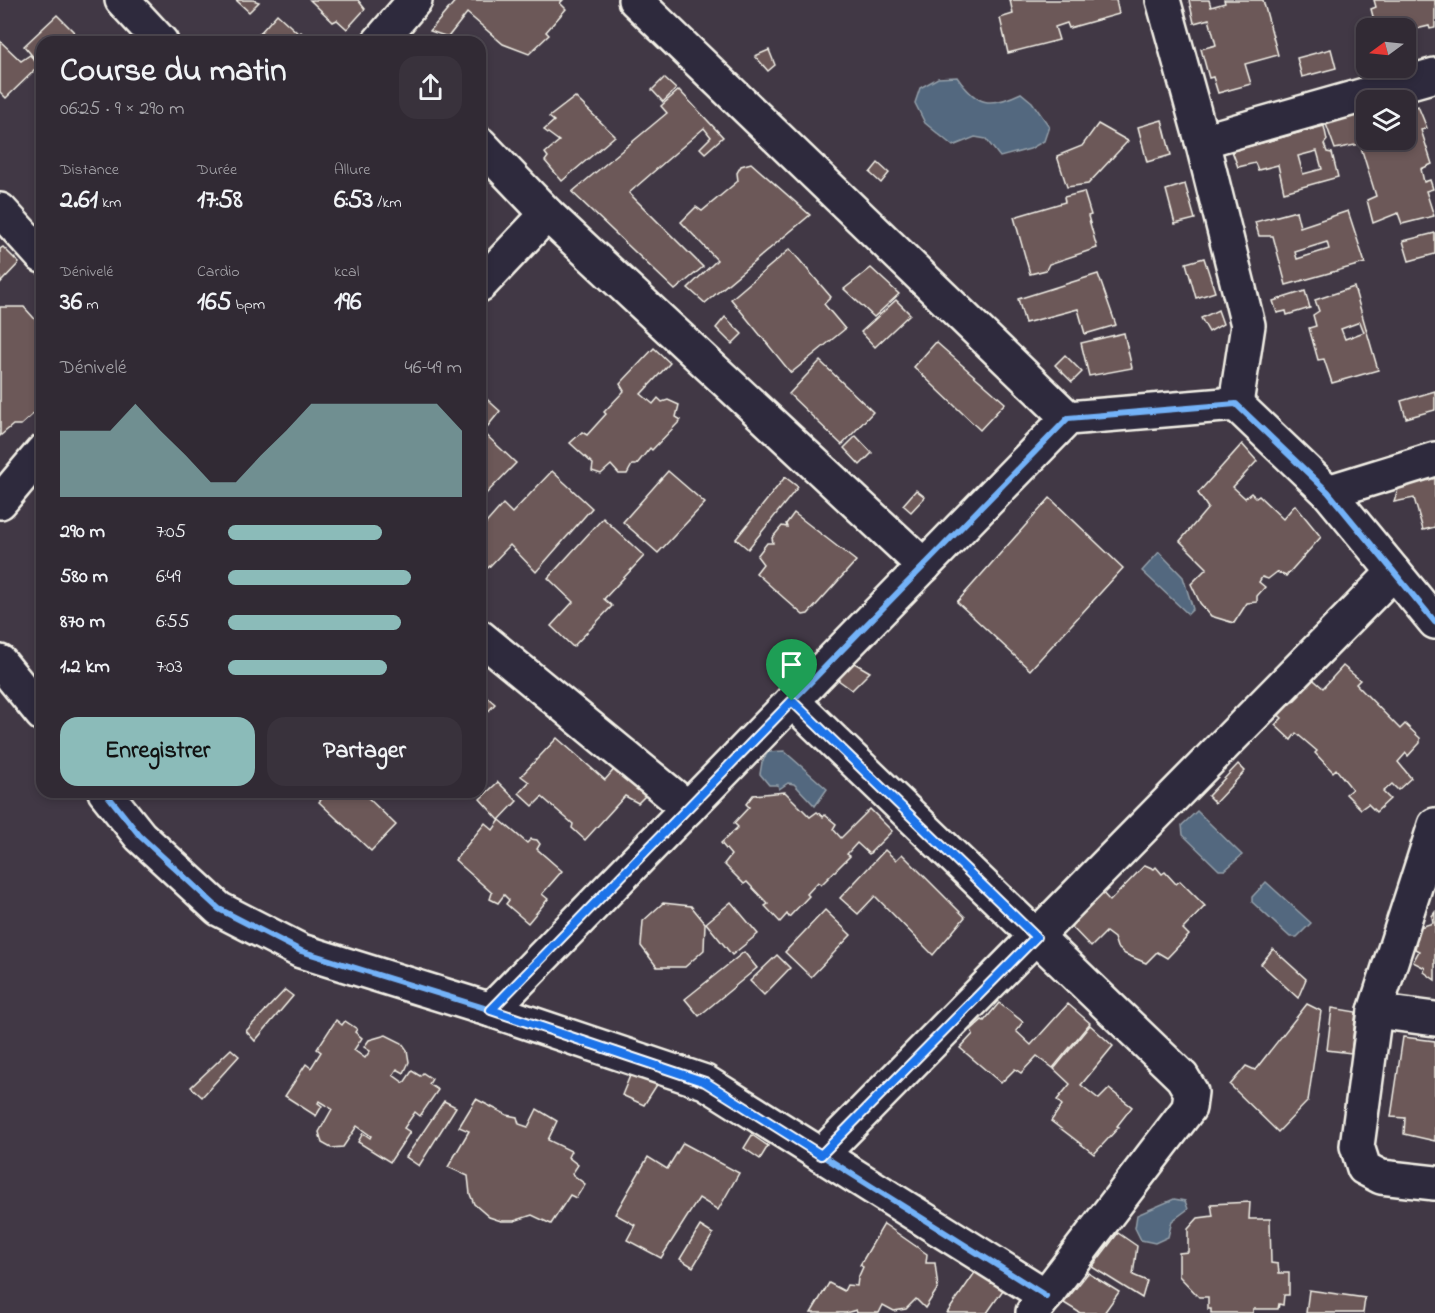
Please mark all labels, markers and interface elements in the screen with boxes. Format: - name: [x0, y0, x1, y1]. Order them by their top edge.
- north arrow: [1356, 18, 1416, 78]
- map controls: [1356, 18, 1416, 150]
- text: Course du matin: [60, 48, 286, 96]
- button: share: [399, 56, 462, 119]
- button: layers: [1356, 90, 1416, 150]
- text: 06:25 · 9 × 290 m: [60, 95, 184, 124]
- text: Distance: [60, 158, 119, 182]
- text: Durée: [197, 158, 237, 182]
- text: Allure: [334, 158, 370, 182]
- text: 2.61: [60, 182, 98, 220]
- text: 17:58: [197, 182, 243, 220]
- text: 6:53: [334, 182, 373, 220]
- text: km: [98, 191, 121, 215]
- text: /km: [373, 191, 402, 215]
- text: Dénivelé: [60, 260, 113, 284]
- text: Cardio: [197, 260, 240, 284]
- text: kcal: [334, 260, 359, 284]
- text: 36: [60, 284, 82, 322]
- text: 165: [197, 284, 232, 322]
- text: 196: [334, 284, 362, 322]
- text: m: [82, 293, 99, 317]
- text: bpm: [232, 293, 265, 317]
- text: Dénivelé: [60, 354, 127, 383]
- text: 46–49 m: [404, 354, 462, 383]
- text: 290 m: [60, 518, 105, 547]
- text: 7:05: [156, 518, 186, 547]
- text: 580 m: [60, 563, 108, 592]
- text: 6:49: [156, 563, 181, 592]
- text: 870 m: [60, 608, 105, 637]
- text: 6:55: [156, 608, 189, 637]
- pin: [766, 639, 817, 701]
- icon: arrive: [775, 648, 808, 681]
- text: 1.2 km: [60, 653, 110, 682]
- text: 7:03: [156, 653, 183, 682]
- button: Enregistrer: [60, 717, 255, 786]
- button: Partager: [267, 717, 462, 786]

